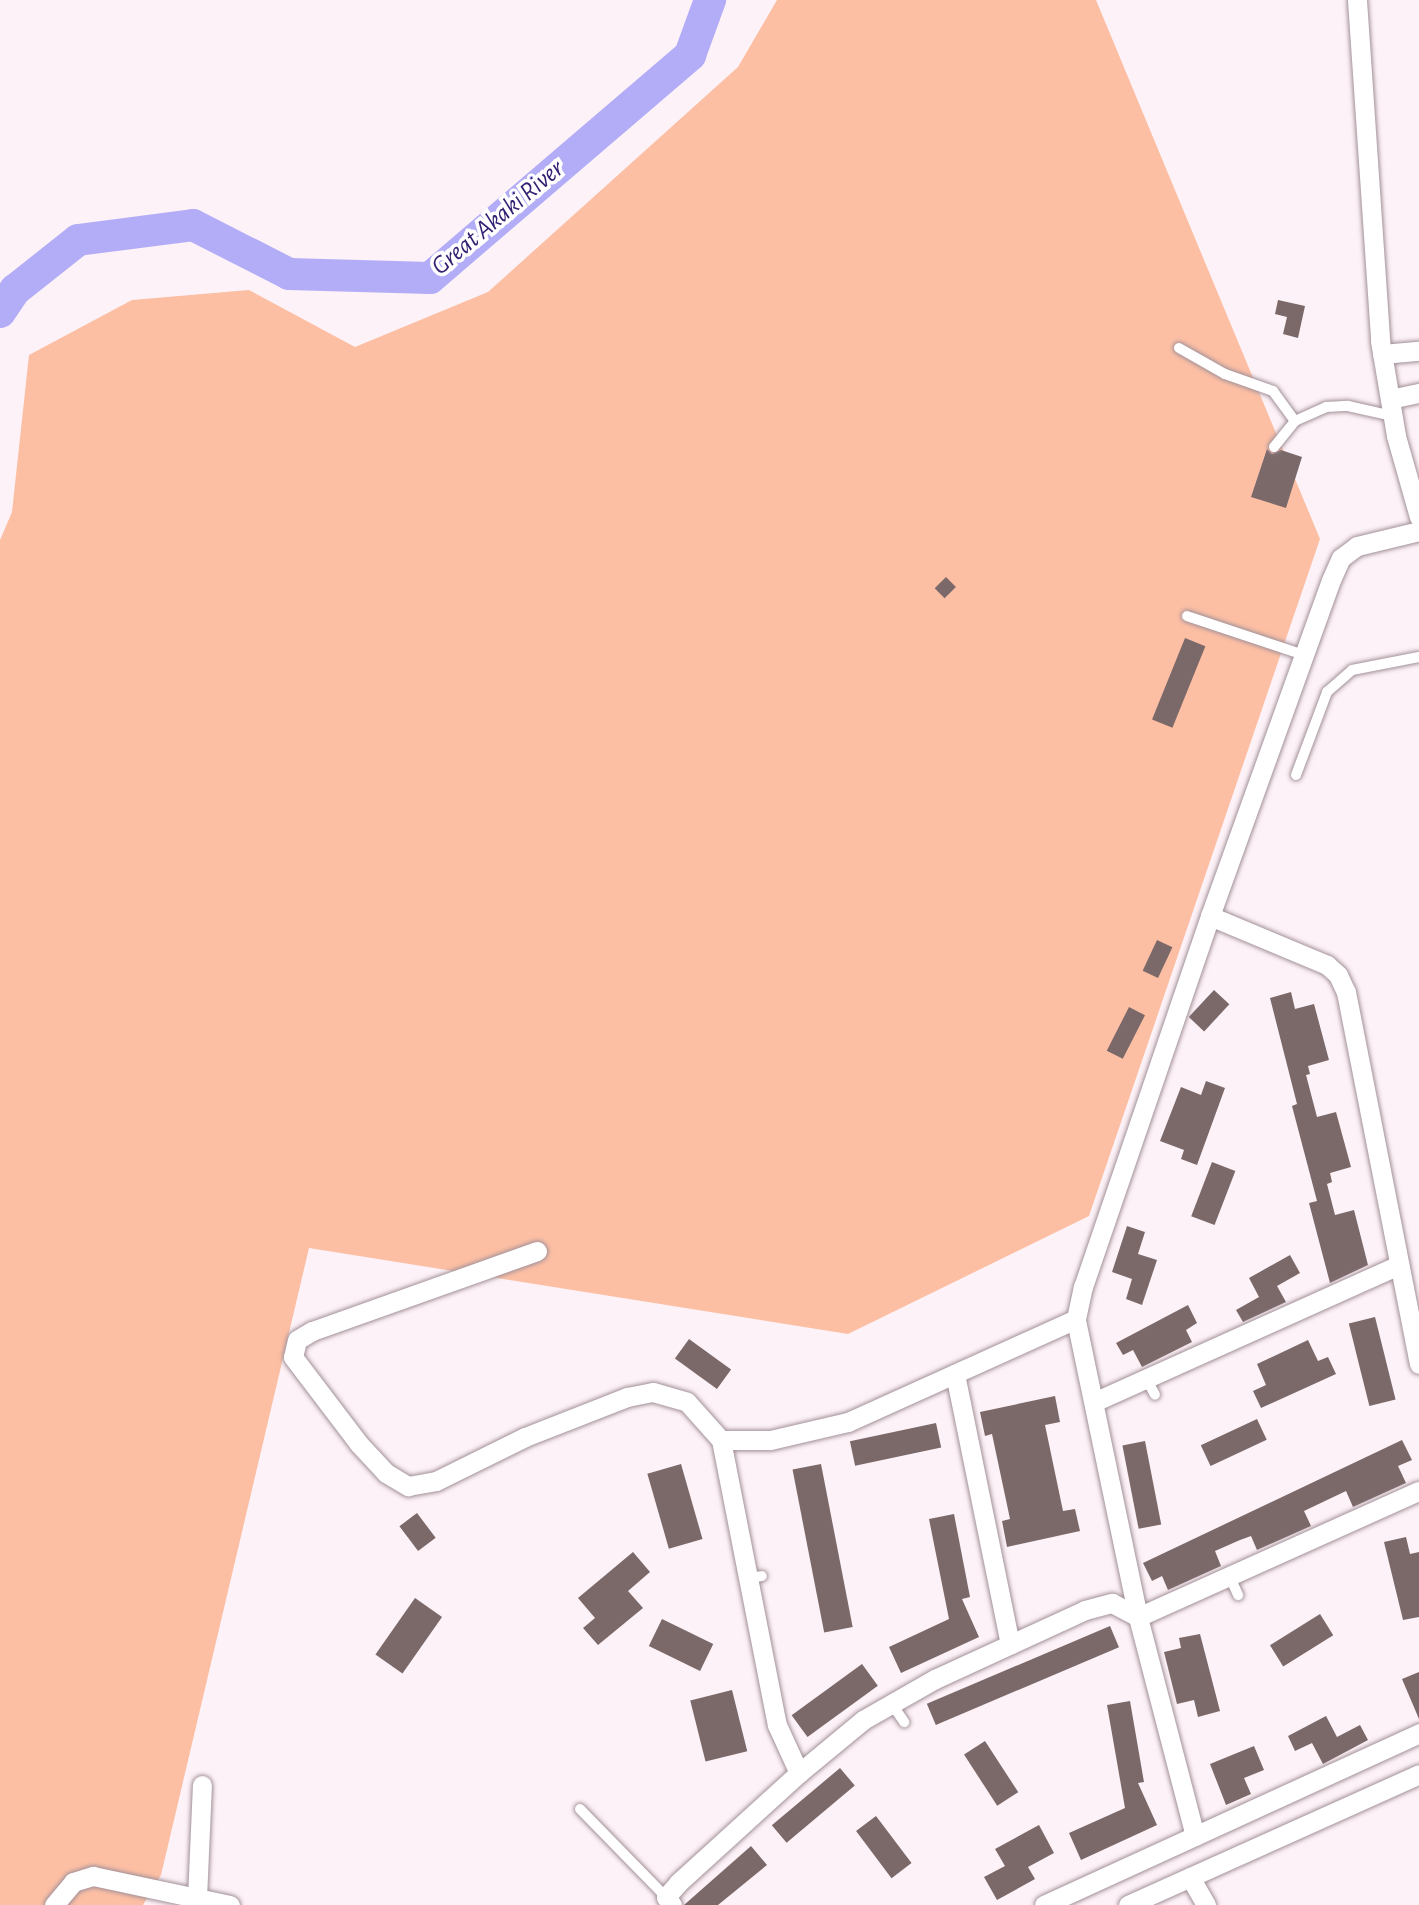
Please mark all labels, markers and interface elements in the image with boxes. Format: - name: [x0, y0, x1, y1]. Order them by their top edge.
- water label: Great Akaki River: [426, 154, 570, 282]

